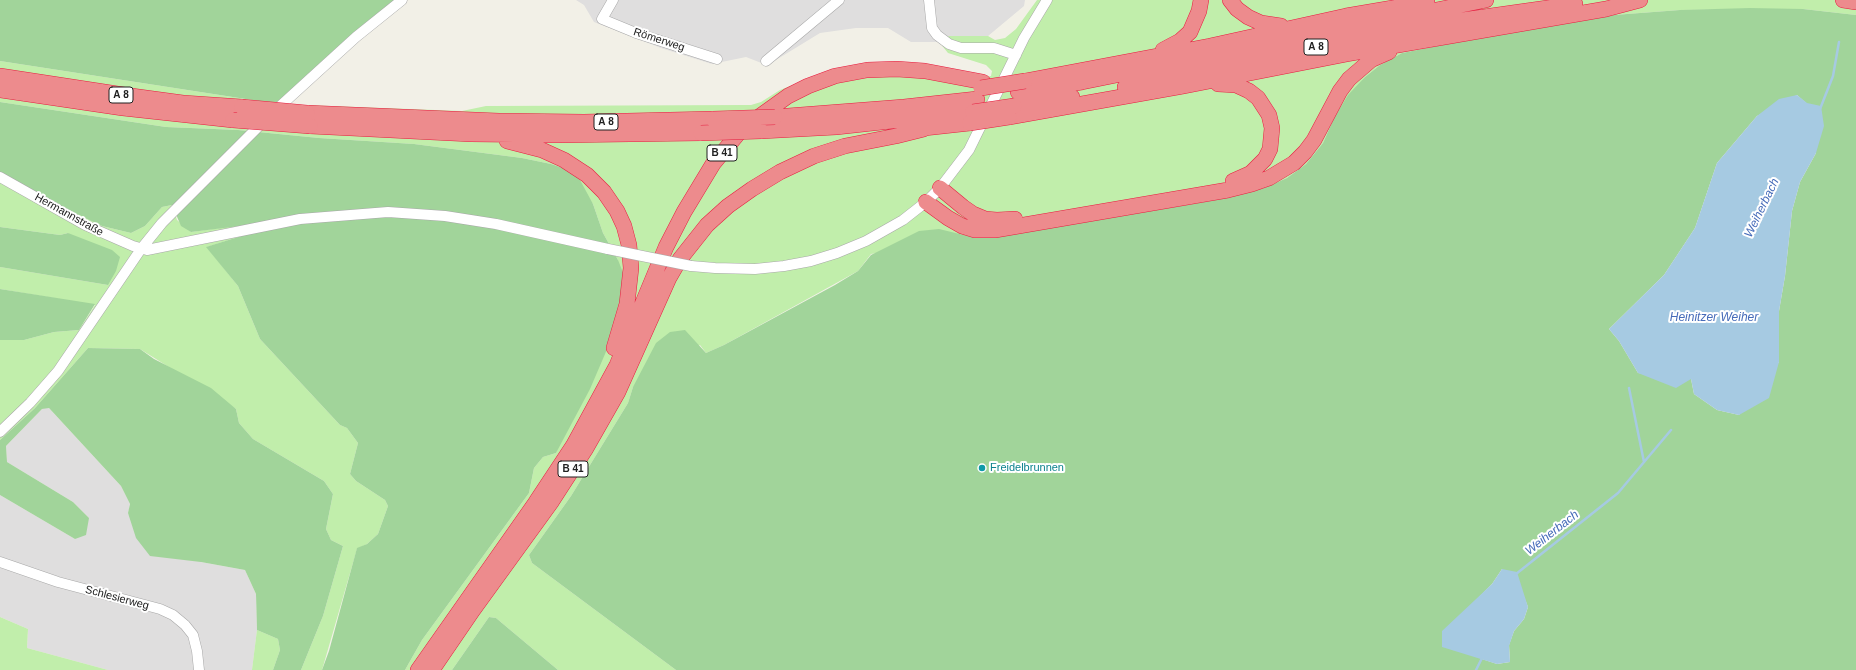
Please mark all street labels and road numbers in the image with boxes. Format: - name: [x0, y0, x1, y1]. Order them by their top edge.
- street label: Römerweg: [632, 26, 686, 54]
- road number: A 8: [1304, 39, 1328, 55]
- road number: A 8: [109, 87, 133, 103]
- road number: A 8: [594, 114, 618, 130]
- road number: B 41: [707, 145, 737, 161]
- street label: Hermannstraße: [32, 191, 106, 239]
- road number: B 41: [558, 461, 588, 477]
- street label: Schlesierweg: [84, 583, 150, 613]

